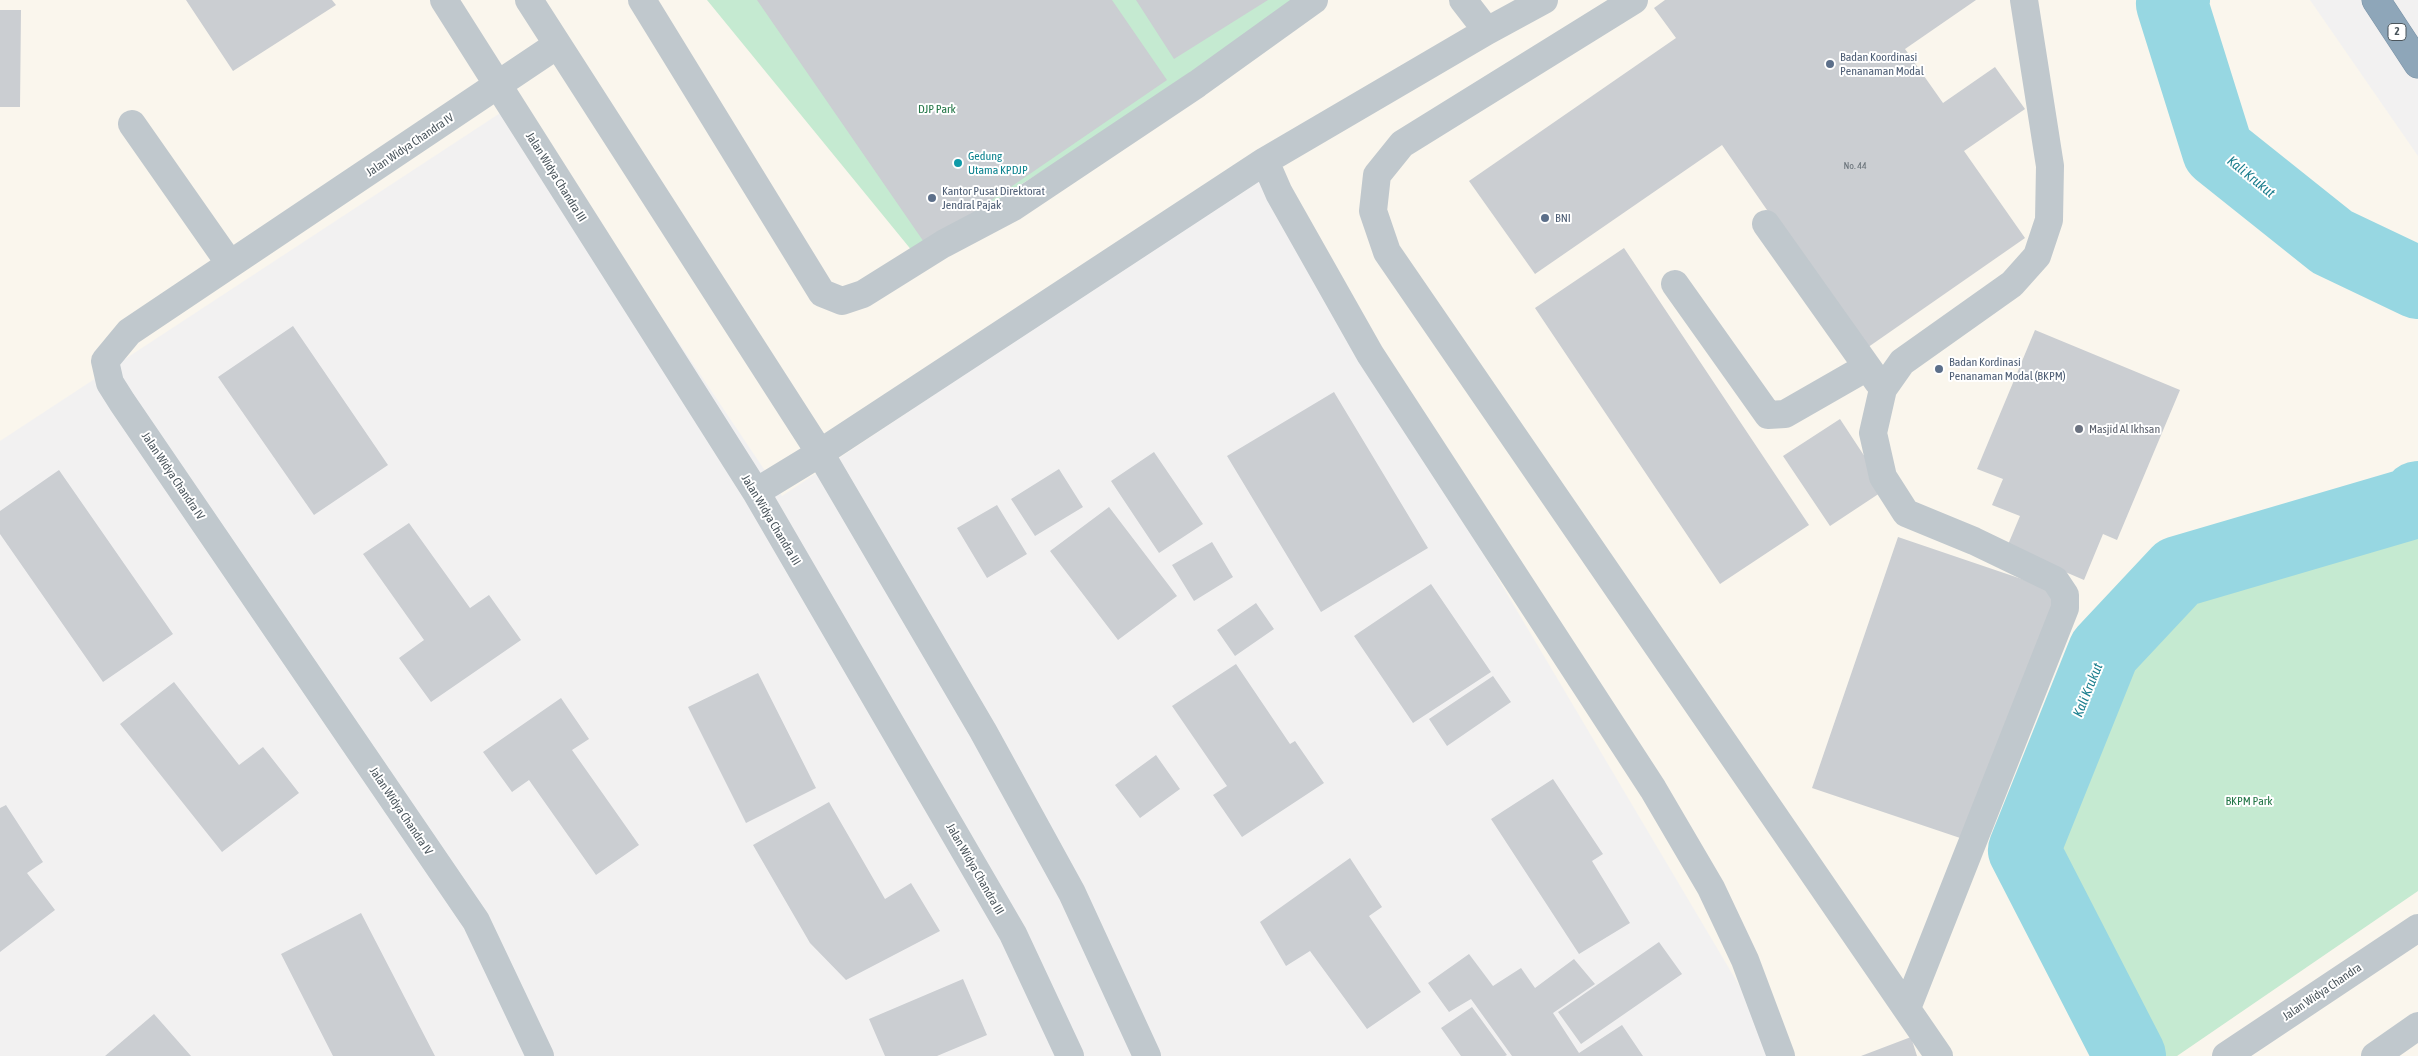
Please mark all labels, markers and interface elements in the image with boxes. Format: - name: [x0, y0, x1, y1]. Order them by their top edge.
- road number: 2: [2388, 24, 2406, 41]
- place label: Badan Koordinasi Penanaman Modal: [1840, 50, 1924, 78]
- marker: Badan Koordinasi Penanaman Modal: [1824, 58, 1836, 70]
- park label: DJP Park: [918, 102, 956, 116]
- street label: Jalan Widya Chandra IV: [363, 110, 457, 180]
- street label: Jalan Widya Chandra III: [523, 130, 589, 224]
- place label: Gedung Utama KPDJP: [968, 149, 1028, 177]
- water label: Kali Krukut: [2224, 153, 2278, 201]
- marker: Gedung Utama KPDJP: [952, 157, 964, 169]
- house number: No. 44: [1843, 160, 1867, 172]
- place label: Kantor Pusat Direktorat Jendral Pajak: [942, 184, 1045, 212]
- marker: Kantor Pusat Direktorat Jendral Pajak: [926, 192, 938, 204]
- place label: BNI: [1555, 211, 1571, 225]
- marker: BNI: [1539, 212, 1551, 224]
- place label: Badan Kordinasi Penanaman Modal (BKPM): [1949, 355, 2066, 383]
- marker: Badan Kordinasi Penanaman Modal (BKPM): [1933, 363, 1945, 375]
- place label: Masjid Al Ikhsan: [2089, 422, 2160, 436]
- marker: Masjid Al Ikhsan: [2073, 423, 2085, 435]
- street label: Jalan Widya Chandra IV: [138, 429, 208, 523]
- street label: Jalan Widya Chandra III: [738, 472, 804, 568]
- water label: Kali Krukut: [2070, 661, 2106, 719]
- street label: Jalan Widya Chandra IV: [366, 764, 436, 858]
- park label: BKPM Park: [2225, 794, 2273, 808]
- street label: Jalan Widya Chandra III: [943, 821, 1007, 917]
- street label: Jalan Widya Chandra: [2280, 960, 2364, 1024]

